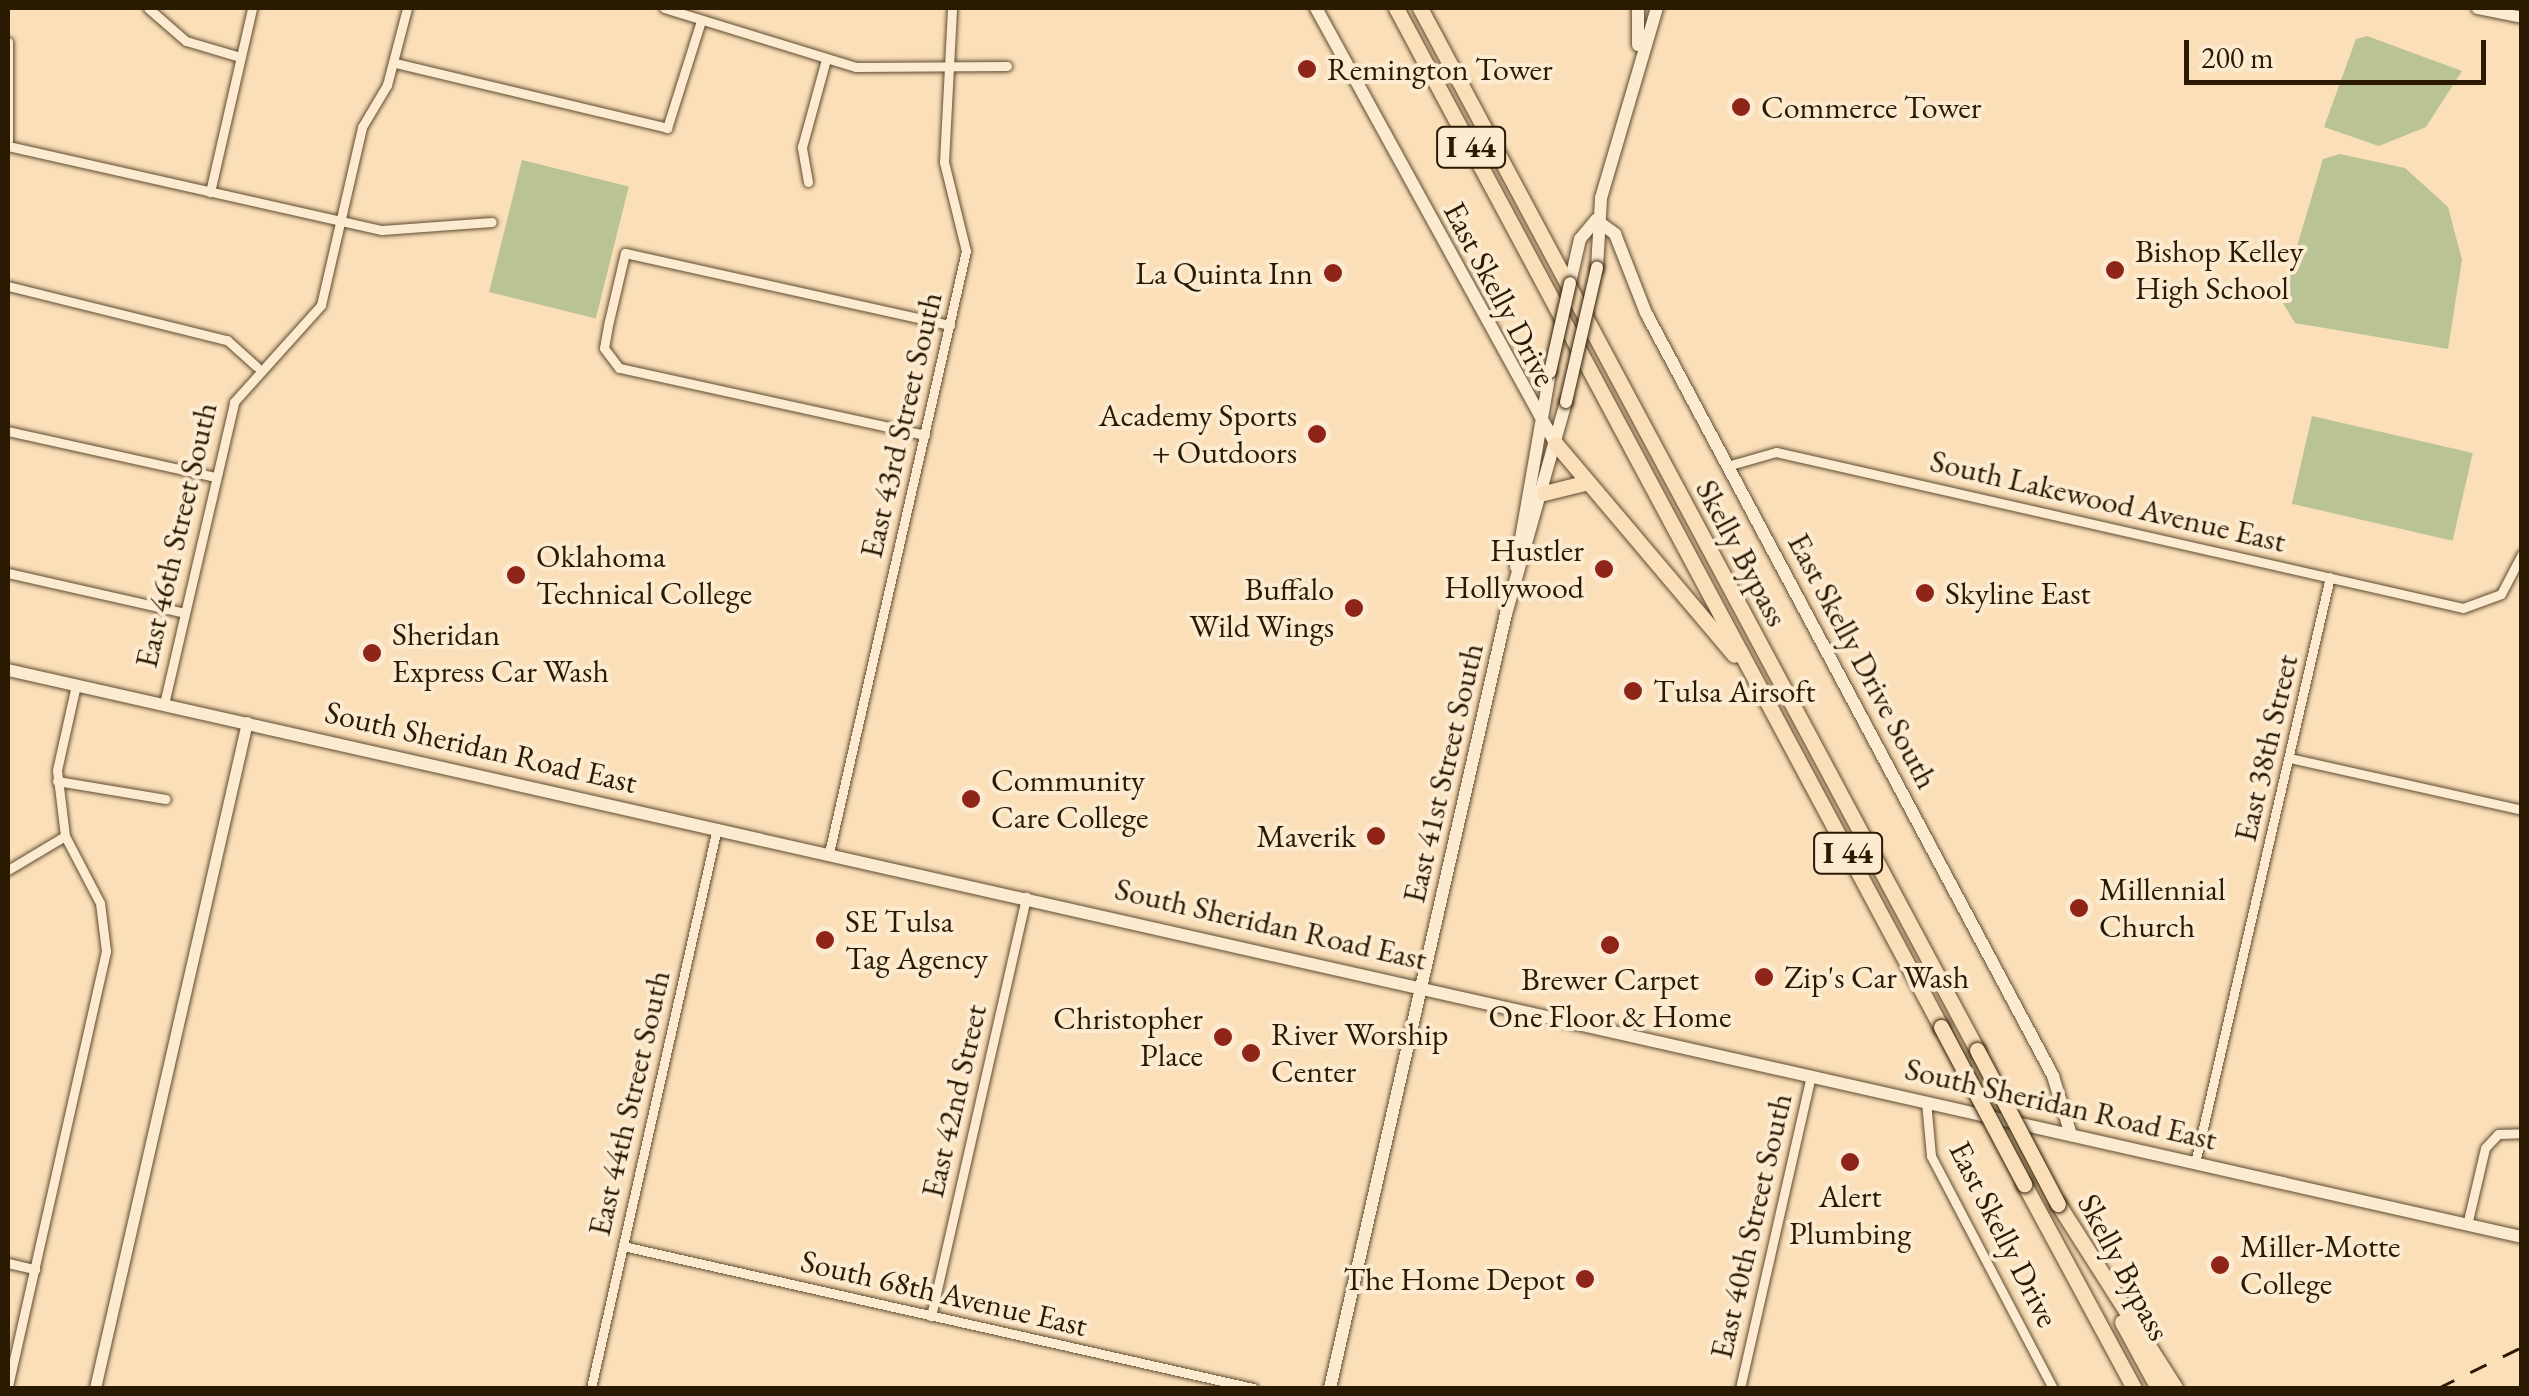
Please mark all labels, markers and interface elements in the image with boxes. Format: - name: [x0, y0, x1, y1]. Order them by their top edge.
- scale bar: [2189, 20, 2492, 82]
- text: 200 m: [2201, 38, 2274, 77]
- place label: Remington Tower: [1327, 50, 1553, 88]
- marker: Remington Tower: [1296, 58, 1318, 80]
- place label: Commerce Tower: [1761, 88, 1982, 126]
- marker: Commerce Tower: [1730, 96, 1752, 118]
- road number: I 44: [1436, 122, 1506, 172]
- street label: East Skelly Drive: [1435, 195, 1565, 393]
- place label: Bishop Kelley High School: [2135, 233, 2303, 308]
- place label: La Quinta Inn: [1135, 254, 1313, 292]
- marker: Bishop Kelley High School: [2104, 259, 2126, 281]
- marker: La Quinta Inn: [1322, 262, 1344, 284]
- street label: East 43rd Street South: [852, 288, 950, 562]
- place label: Academy Sports + Outdoors: [1098, 397, 1297, 472]
- street label: East 46th Street South: [127, 399, 225, 671]
- marker: Academy Sports + Outdoors: [1306, 423, 1328, 445]
- street label: South Lakewood Avenue East: [1927, 441, 2289, 561]
- street label: Skelly Bypass: [1687, 473, 1797, 633]
- street label: East Skelly Drive South: [1779, 527, 1947, 795]
- place label: Hustler Hollywood: [1444, 532, 1584, 607]
- place label: Oklahoma Technical College: [536, 538, 752, 613]
- marker: Hustler Hollywood: [1593, 558, 1615, 580]
- marker: Oklahoma Technical College: [505, 564, 527, 586]
- place label: Buffalo Wild Wings: [1190, 571, 1334, 646]
- place label: Skyline East: [1945, 574, 2091, 612]
- marker: Skyline East: [1914, 582, 1936, 604]
- marker: Buffalo Wild Wings: [1343, 597, 1365, 619]
- place label: Sheridan Express Car Wash: [392, 616, 609, 691]
- street label: East 41st Street South: [1394, 640, 1492, 906]
- marker: Sheridan Express Car Wash: [361, 642, 383, 664]
- street label: East 38th Street: [2226, 651, 2306, 845]
- place label: Tulsa Airsoft: [1653, 672, 1816, 710]
- marker: Tulsa Airsoft: [1622, 680, 1644, 702]
- street label: South Sheridan Road East: [321, 692, 641, 802]
- place label: Community Care College: [991, 762, 1148, 837]
- marker: Community Care College: [960, 788, 982, 810]
- place label: Maverik: [1256, 817, 1356, 855]
- marker: Maverik: [1365, 825, 1387, 847]
- road number: I 44: [1813, 828, 1883, 878]
- street label: South Sheridan Road East: [1111, 869, 1431, 979]
- place label: Millennial Church: [2099, 871, 2226, 946]
- marker: Millennial Church: [2068, 897, 2090, 919]
- place label: SE Tulsa Tag Agency: [845, 903, 988, 978]
- marker: SE Tulsa Tag Agency: [814, 929, 836, 951]
- marker: Brewer Carpet One Floor & Home: [1599, 934, 1621, 956]
- place label: Zip's Car Wash: [1784, 958, 1969, 996]
- place label: Brewer Carpet One Floor & Home: [1489, 961, 1731, 1036]
- marker: Zip's Car Wash: [1753, 966, 1775, 988]
- street label: East 44th Street South: [580, 967, 678, 1239]
- place label: Christopher Place: [1053, 1000, 1203, 1075]
- street label: East 42nd Street: [913, 1001, 995, 1201]
- place label: River Worship Center: [1271, 1016, 1448, 1091]
- marker: Christopher Place: [1212, 1026, 1234, 1048]
- marker: River Worship Center: [1240, 1042, 1262, 1064]
- street label: South Sheridan Road East: [1901, 1049, 2221, 1159]
- street label: East 40th Street South: [1702, 1090, 1800, 1362]
- street label: East Skelly Drive: [1941, 1135, 2067, 1333]
- marker: Alert Plumbing: [1839, 1151, 1861, 1173]
- place label: Alert Plumbing: [1789, 1178, 1911, 1253]
- street label: Skelly Bypass: [2069, 1187, 2179, 1347]
- place label: Miller-Motte College: [2240, 1228, 2401, 1303]
- street label: South 68th Avenue East: [797, 1241, 1091, 1345]
- marker: Miller-Motte College: [2209, 1254, 2231, 1276]
- place label: The Home Depot: [1344, 1260, 1565, 1298]
- marker: The Home Depot: [1574, 1268, 1596, 1290]

